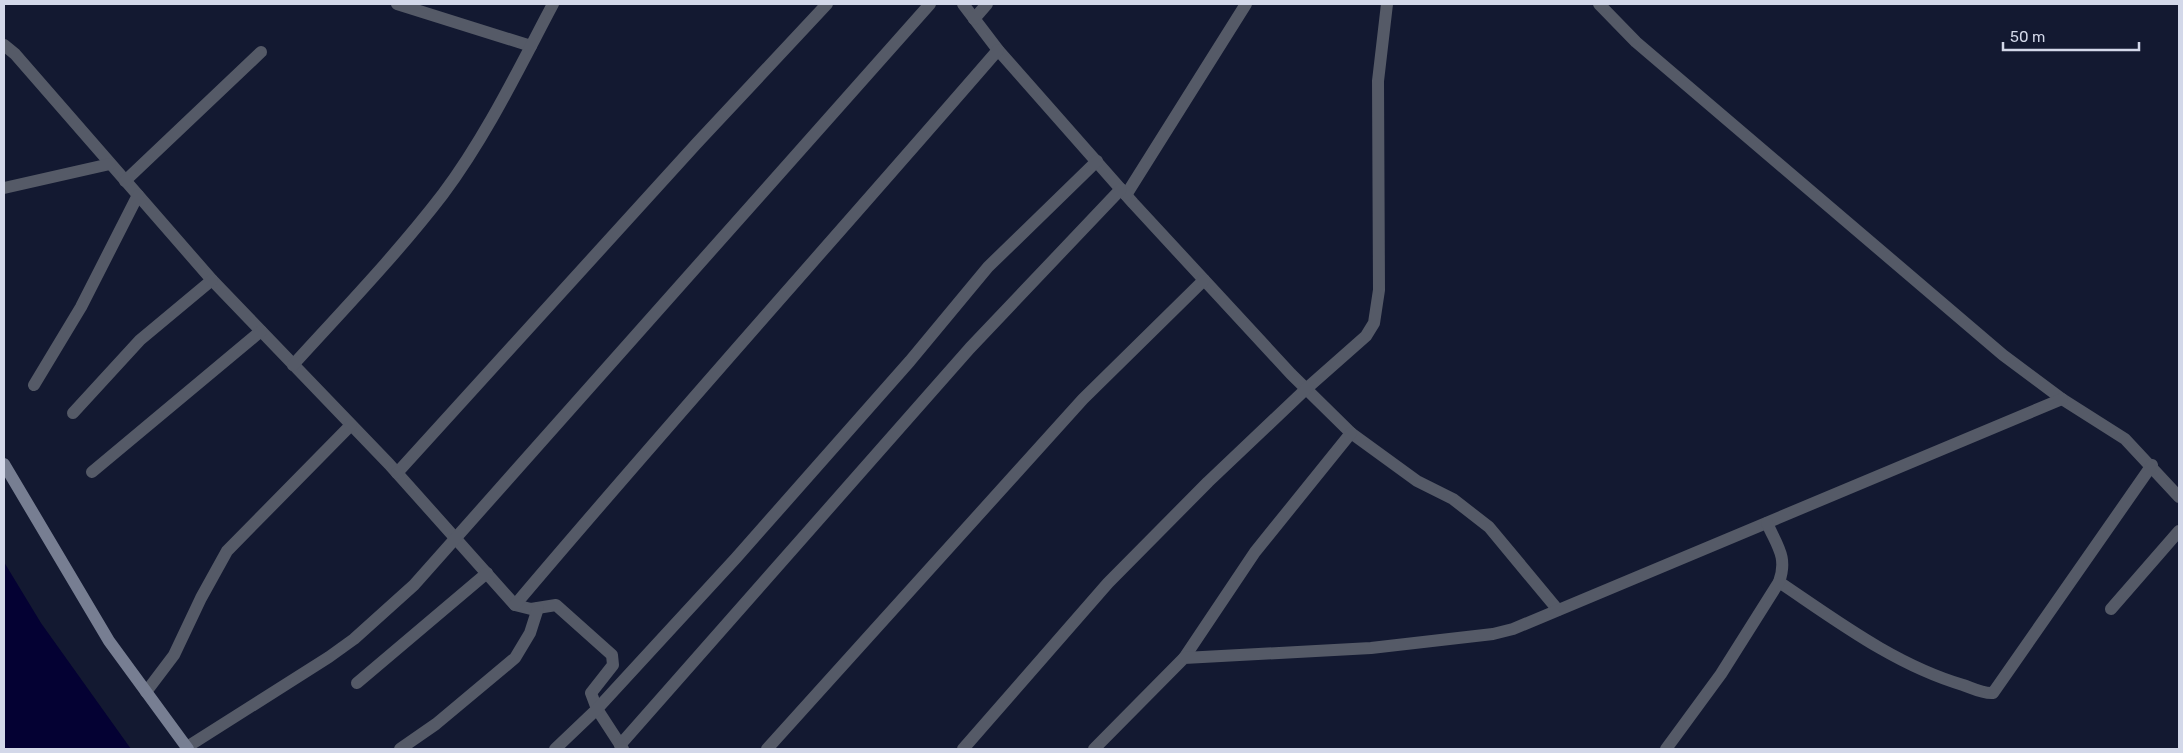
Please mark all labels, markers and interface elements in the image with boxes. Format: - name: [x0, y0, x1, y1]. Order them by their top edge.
- scale bar: [2003, 20, 2139, 52]
- text: 50 m: [2010, 28, 2045, 46]

